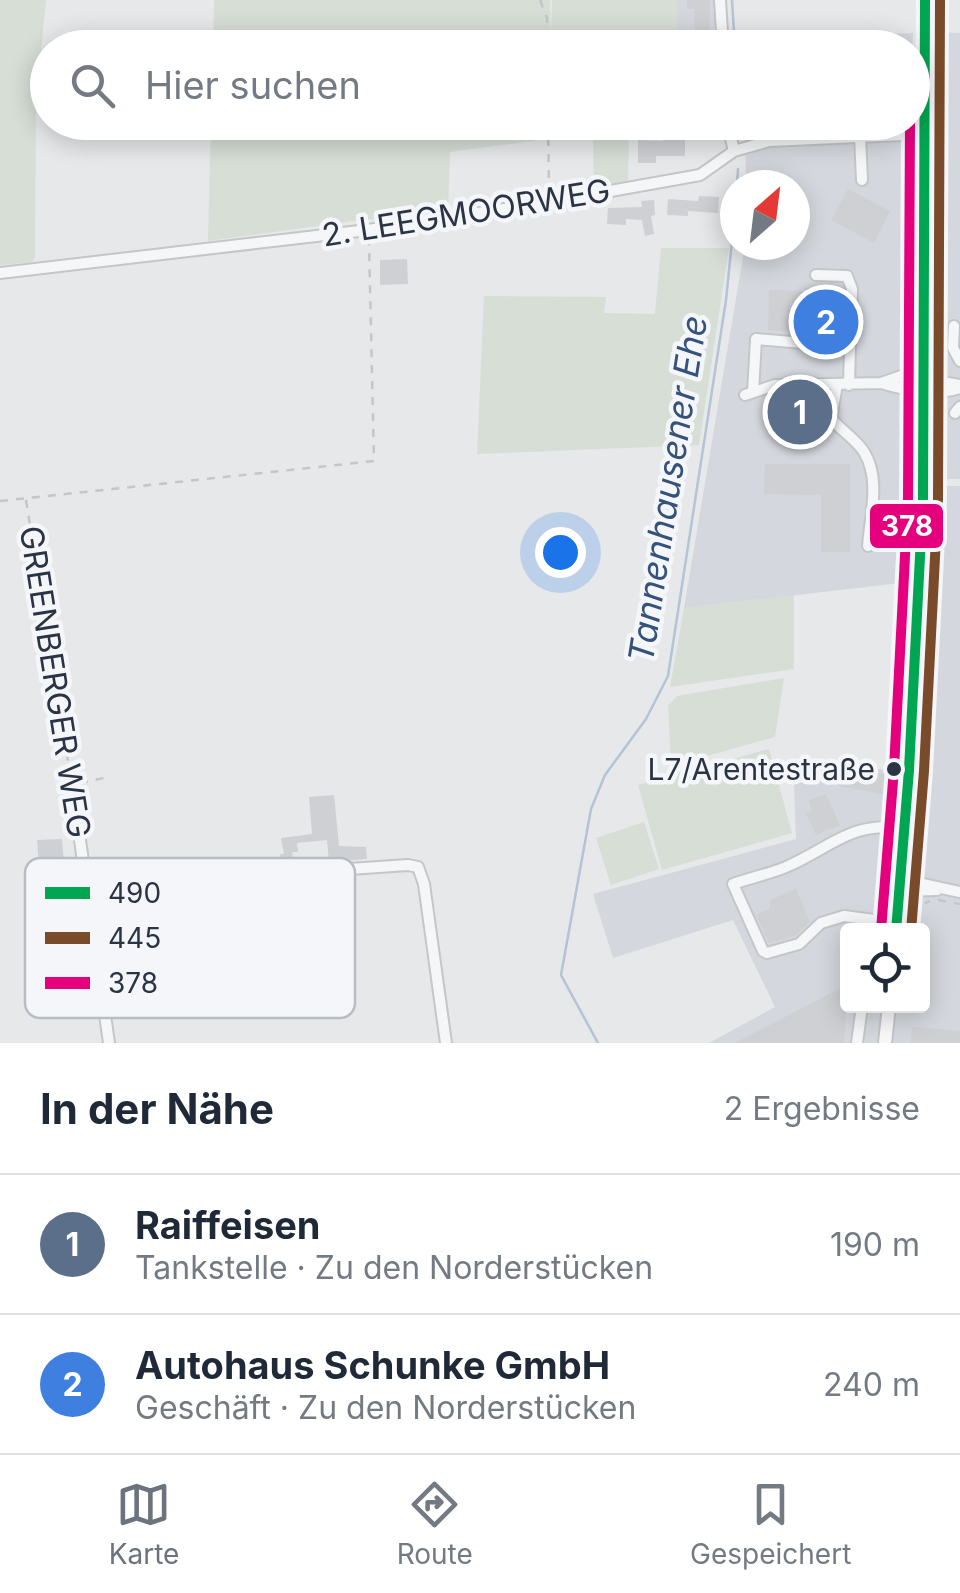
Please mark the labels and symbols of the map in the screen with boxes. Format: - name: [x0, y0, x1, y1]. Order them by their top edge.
- street label: 2. LEEGMOORWEG: [319, 170, 613, 255]
- north arrow: [720, 170, 810, 260]
- pin: 2: [794, 284, 858, 360]
- water label: Tannenhausener Ehe: [619, 312, 715, 665]
- pin: 1: [768, 374, 832, 450]
- line badge: 378: [868, 502, 945, 550]
- text: 378: [881, 509, 933, 543]
- street label: GREENBERGER WEG: [12, 523, 99, 841]
- your location: [535, 527, 586, 578]
- place label: L7/Arentestraße: [647, 751, 875, 787]
- marker: L7/Arentestraße: [884, 759, 904, 779]
- legend: [25, 858, 355, 1018]
- text: 490: [108, 876, 161, 910]
- text: 445: [108, 921, 161, 955]
- text: 378: [108, 966, 158, 1000]

